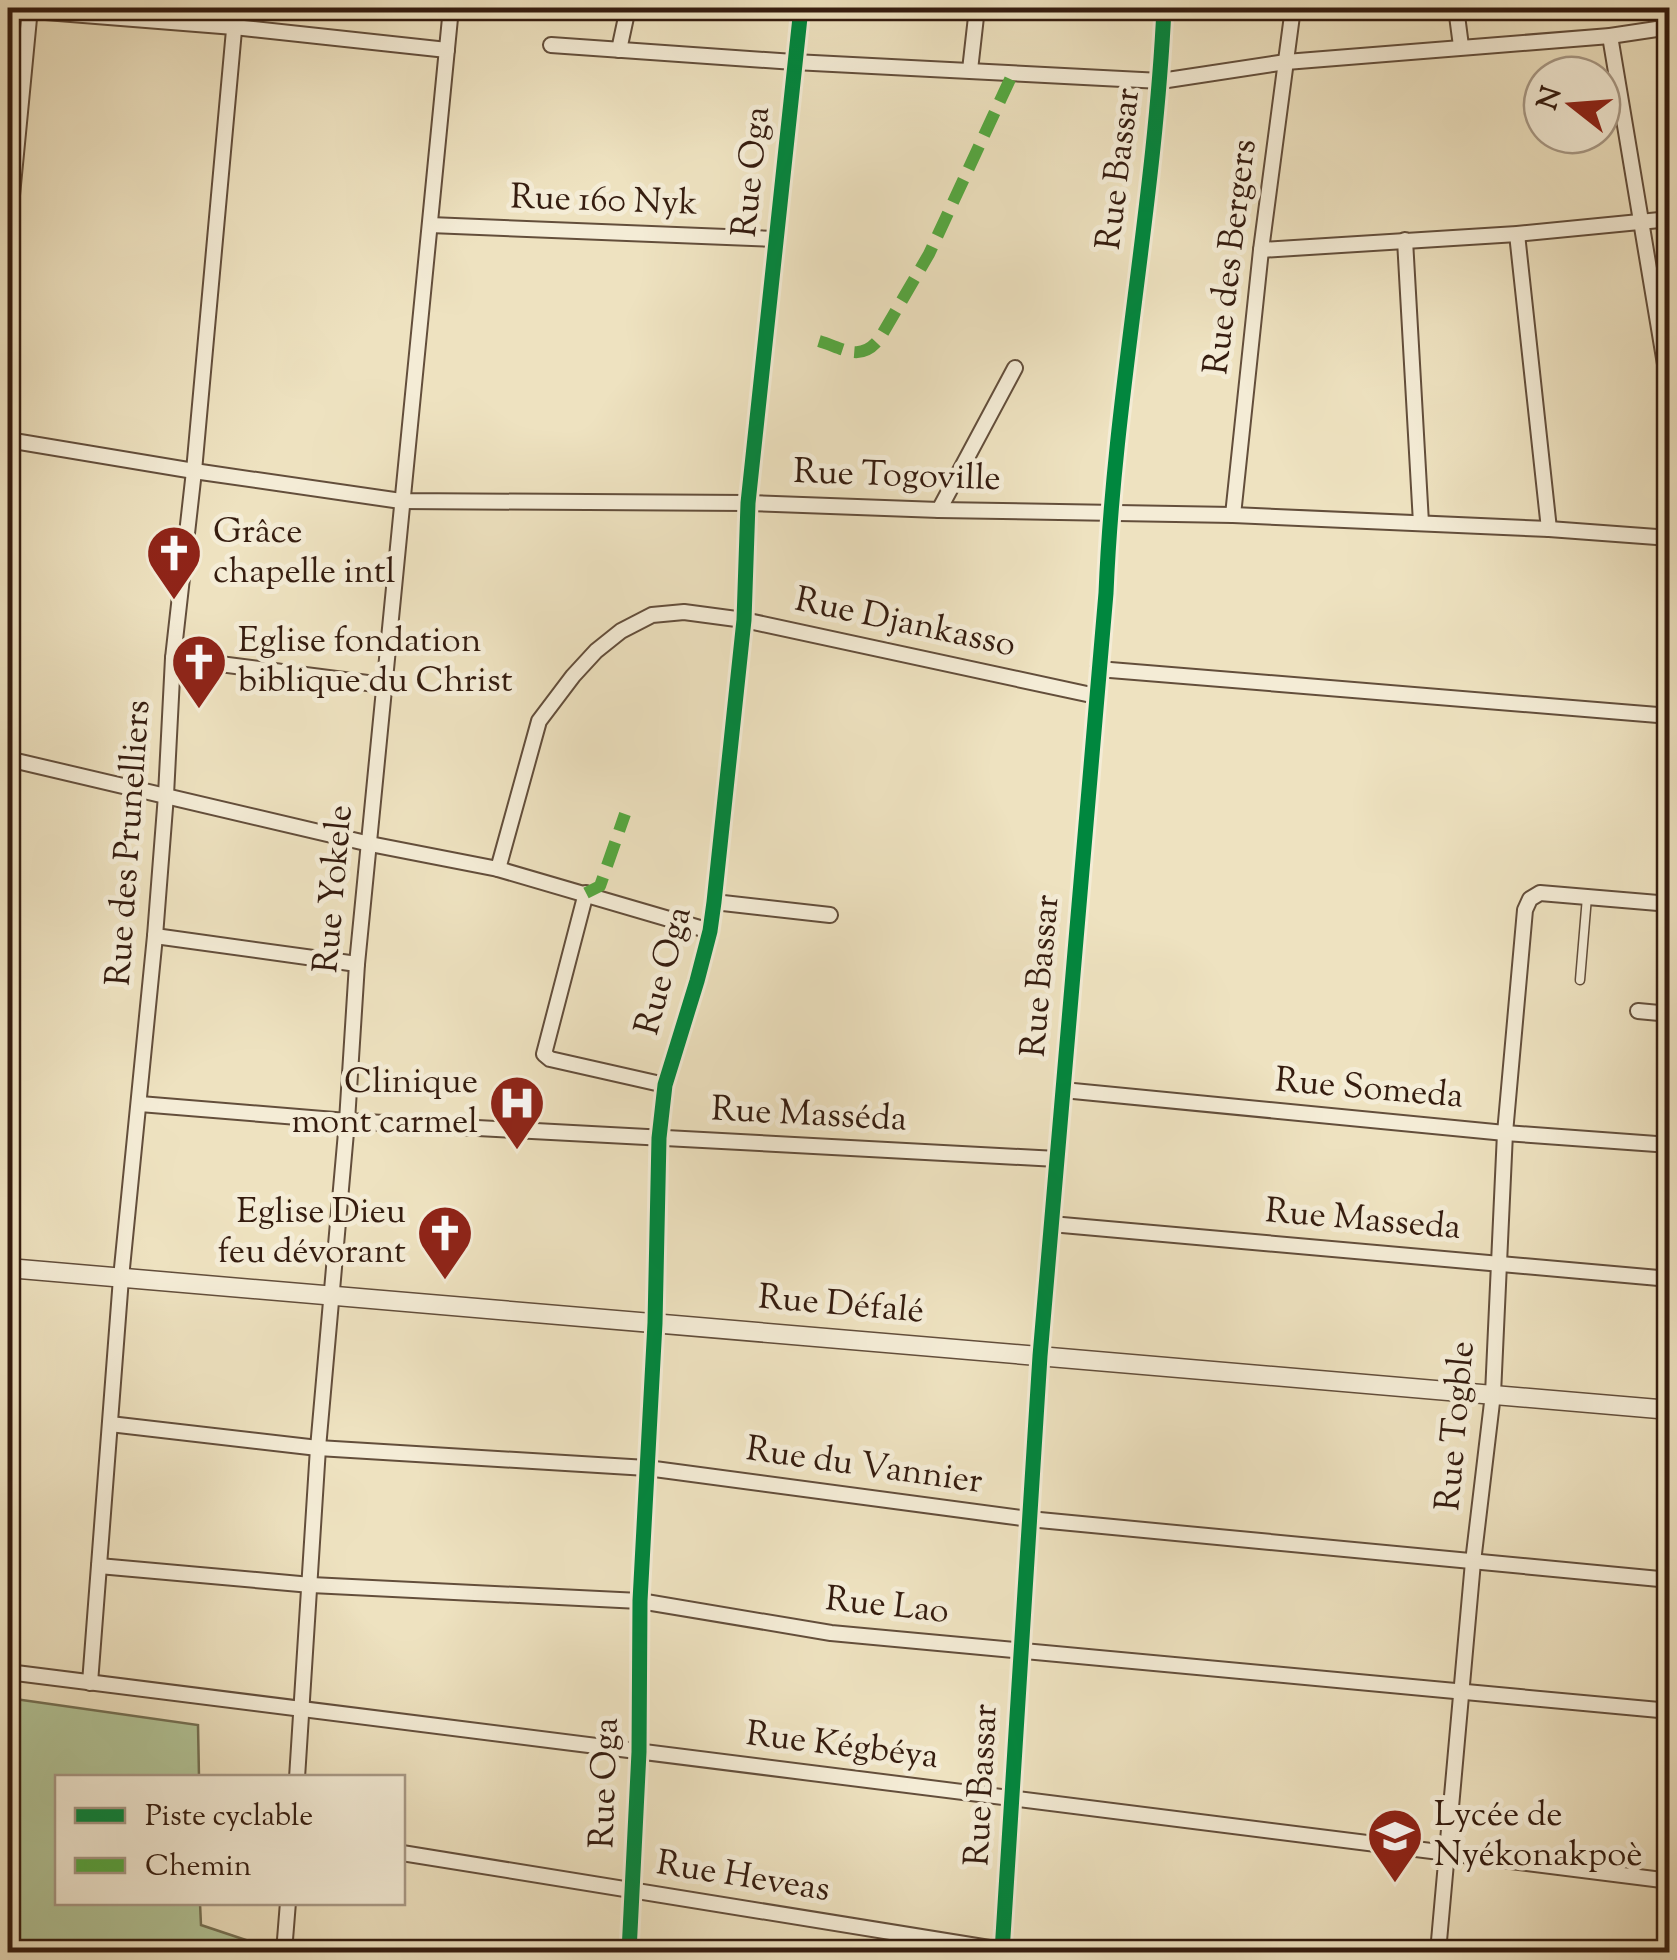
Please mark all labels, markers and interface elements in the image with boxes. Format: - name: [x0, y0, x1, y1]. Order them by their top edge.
- north arrow: [1522, 55, 1622, 155]
- text: N: [1529, 82, 1573, 115]
- street label: Rue Bassar: [1085, 85, 1155, 253]
- street label: Rue Oga: [721, 104, 785, 240]
- street label: Rue des Bergers: [1192, 136, 1272, 378]
- street label: Rue 160 Nyk: [509, 173, 699, 231]
- street label: Rue Togoville: [792, 448, 1002, 506]
- place label: Grâce chapelle intl: [213, 508, 396, 599]
- church icon: Grâce chapelle intl: [144, 523, 204, 602]
- street label: Rue Djankasso: [790, 576, 1020, 672]
- place label: Eglise fondation biblique du Christ: [238, 617, 513, 708]
- church icon: Eglise fondation biblique du Christ: [169, 632, 229, 711]
- street label: Rue des Prunelliers: [95, 698, 165, 988]
- street label: Rue Yokele: [302, 803, 368, 975]
- street label: Rue Bassar: [1010, 893, 1074, 1059]
- street label: Rue Oga: [623, 901, 707, 1041]
- street label: Rue Someda: [1273, 1056, 1465, 1124]
- place label: Clinique mont carmel: [291, 1058, 478, 1149]
- hospital icon: Clinique mont carmel: [487, 1073, 547, 1152]
- street label: Rue Masséda: [710, 1085, 908, 1147]
- street label: Rue Masseda: [1263, 1187, 1463, 1255]
- place label: Eglise Dieu feu dévorant: [217, 1188, 406, 1279]
- church icon: Eglise Dieu feu dévorant: [415, 1203, 475, 1282]
- street label: Rue Défalé: [756, 1273, 926, 1339]
- street label: Rue Togble: [1424, 1339, 1490, 1513]
- street label: Rue du Vannier: [743, 1425, 985, 1509]
- street label: Rue Lao: [823, 1575, 951, 1639]
- street label: Rue Bassar: [953, 1703, 1013, 1867]
- street label: Rue Kégbéya: [743, 1710, 941, 1784]
- street label: Rue Oga: [578, 1717, 634, 1849]
- legend: [55, 1775, 405, 1905]
- place label: Lycée de Nyékonakpoè: [1434, 1791, 1643, 1882]
- text: Piste cyclable: [145, 1796, 313, 1839]
- school or university icon: Lycée de Nyékonakpoè: [1365, 1806, 1425, 1885]
- street label: Rue Heveas: [653, 1839, 833, 1917]
- text: Chemin: [145, 1846, 252, 1889]

